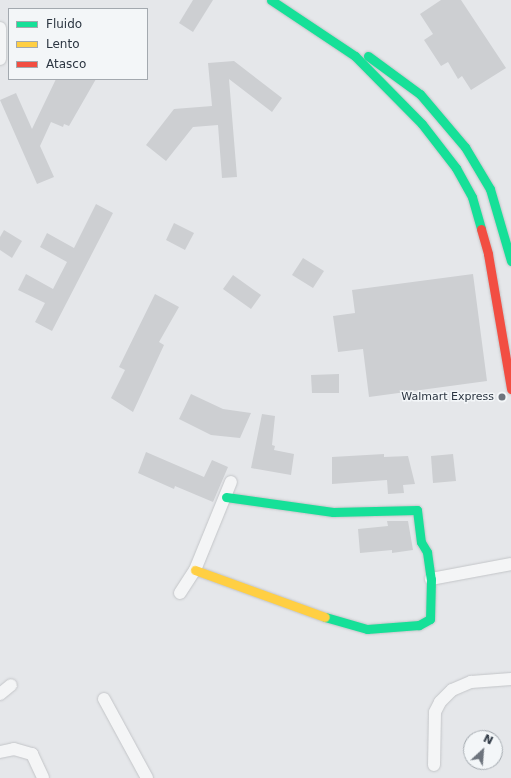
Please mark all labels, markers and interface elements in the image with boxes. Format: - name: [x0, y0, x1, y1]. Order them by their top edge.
- legend: [8, 8, 148, 80]
- text: Fluido: [46, 17, 82, 31]
- text: Lento: [46, 37, 80, 51]
- text: Atasco: [46, 57, 86, 71]
- place label: Walmart Express: [401, 390, 494, 404]
- marker: Walmart Express: [497, 392, 507, 402]
- north arrow: [463, 730, 503, 770]
- text: N: [481, 732, 495, 748]

